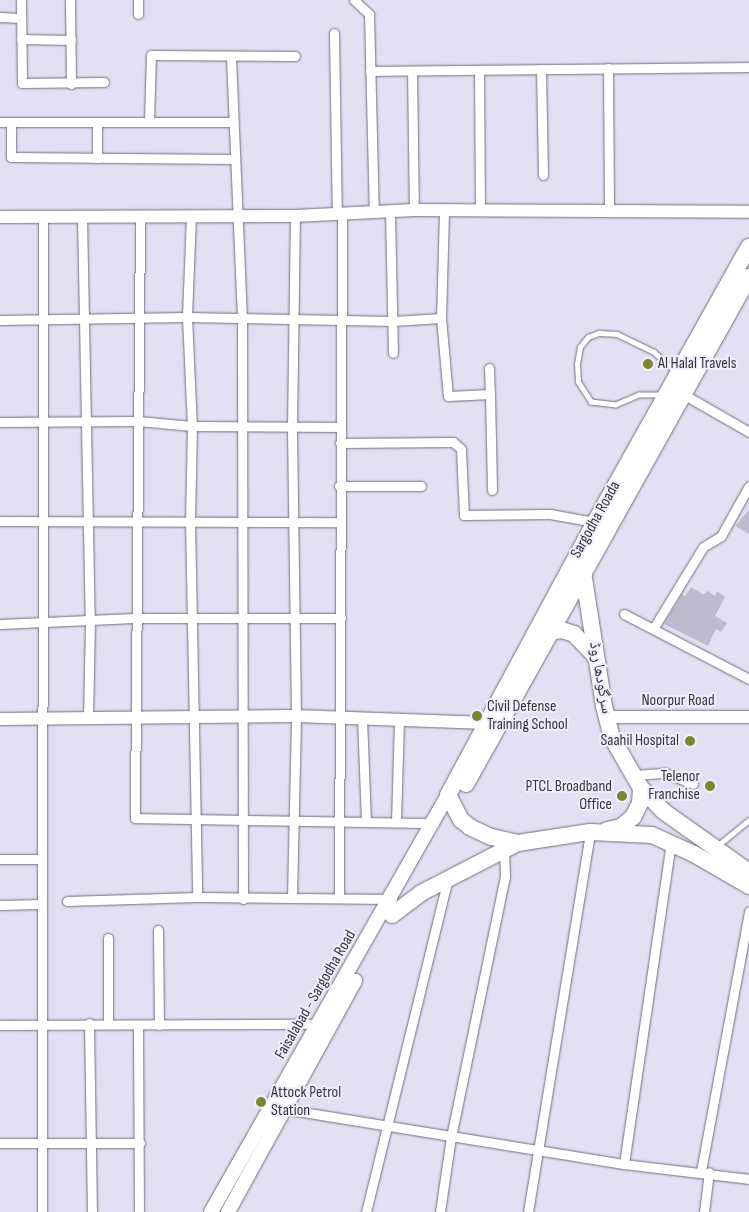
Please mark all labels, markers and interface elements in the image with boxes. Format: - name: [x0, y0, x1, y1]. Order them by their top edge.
- place label: Al Halal Travels: [658, 354, 736, 374]
- marker: Al Halal Travels: [642, 358, 654, 370]
- street label: Sargodha Roada: [567, 478, 625, 562]
- street label: سرگودھا روڈ: [584, 641, 616, 715]
- street label: Noorpur Road: [641, 691, 715, 711]
- place label: Civil Defense Training School: [487, 697, 568, 735]
- marker: Civil Defense Training School: [471, 710, 483, 722]
- place label: Saahil Hospital: [600, 731, 679, 751]
- marker: Saahil Hospital: [683, 734, 697, 748]
- place label: Telenor Franchise: [648, 767, 700, 805]
- place label: PTCL Broadband Office: [526, 777, 612, 815]
- marker: Telenor Franchise: [704, 780, 716, 792]
- marker: PTCL Broadband Office: [616, 790, 628, 802]
- street label: Faisalabad - Sargodha Road: [271, 927, 361, 1063]
- place label: Attock Petrol Station: [271, 1083, 341, 1121]
- marker: Attock Petrol Station: [255, 1096, 267, 1108]

